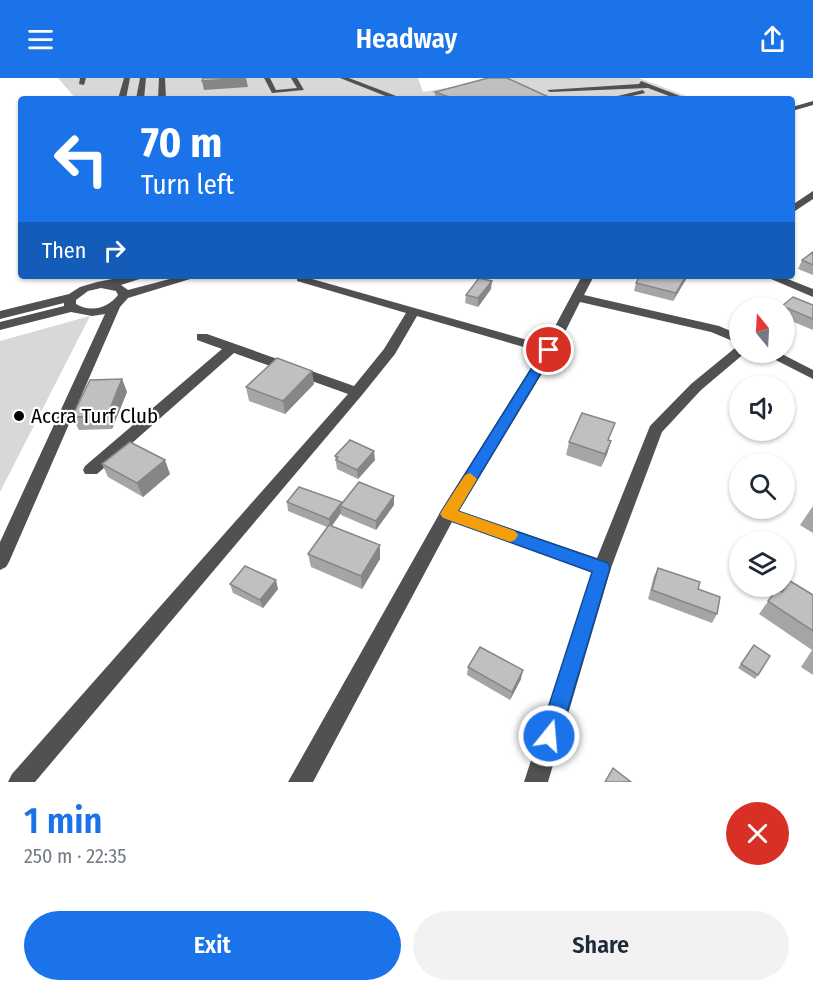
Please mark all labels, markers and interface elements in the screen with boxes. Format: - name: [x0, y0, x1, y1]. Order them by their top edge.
- icon: menu: [24, 23, 57, 56]
- text: Headway: [356, 23, 457, 55]
- icon: share: [756, 23, 789, 56]
- text: 70 m: [141, 118, 222, 168]
- icon: left: [42, 120, 120, 198]
- text: Turn left: [141, 169, 234, 201]
- icon: right: [98, 234, 131, 267]
- text: Then: [42, 237, 86, 264]
- north arrow: [729, 297, 795, 363]
- map controls: [729, 297, 795, 597]
- pin: [523, 324, 574, 375]
- icon: arrive: [532, 333, 565, 366]
- button: sound: [729, 375, 795, 441]
- place label: Accra Turf Club: [31, 403, 158, 429]
- marker: Accra Turf Club: [12, 409, 26, 423]
- button: search: [729, 453, 795, 519]
- button: layers: [729, 531, 795, 597]
- position arrow: [517, 704, 581, 768]
- text: 1 min: [24, 799, 102, 843]
- button: close: [726, 802, 789, 865]
- text: 250 m · 22:35: [24, 844, 126, 868]
- button: Exit: [24, 911, 401, 980]
- button: Share: [413, 911, 789, 980]

